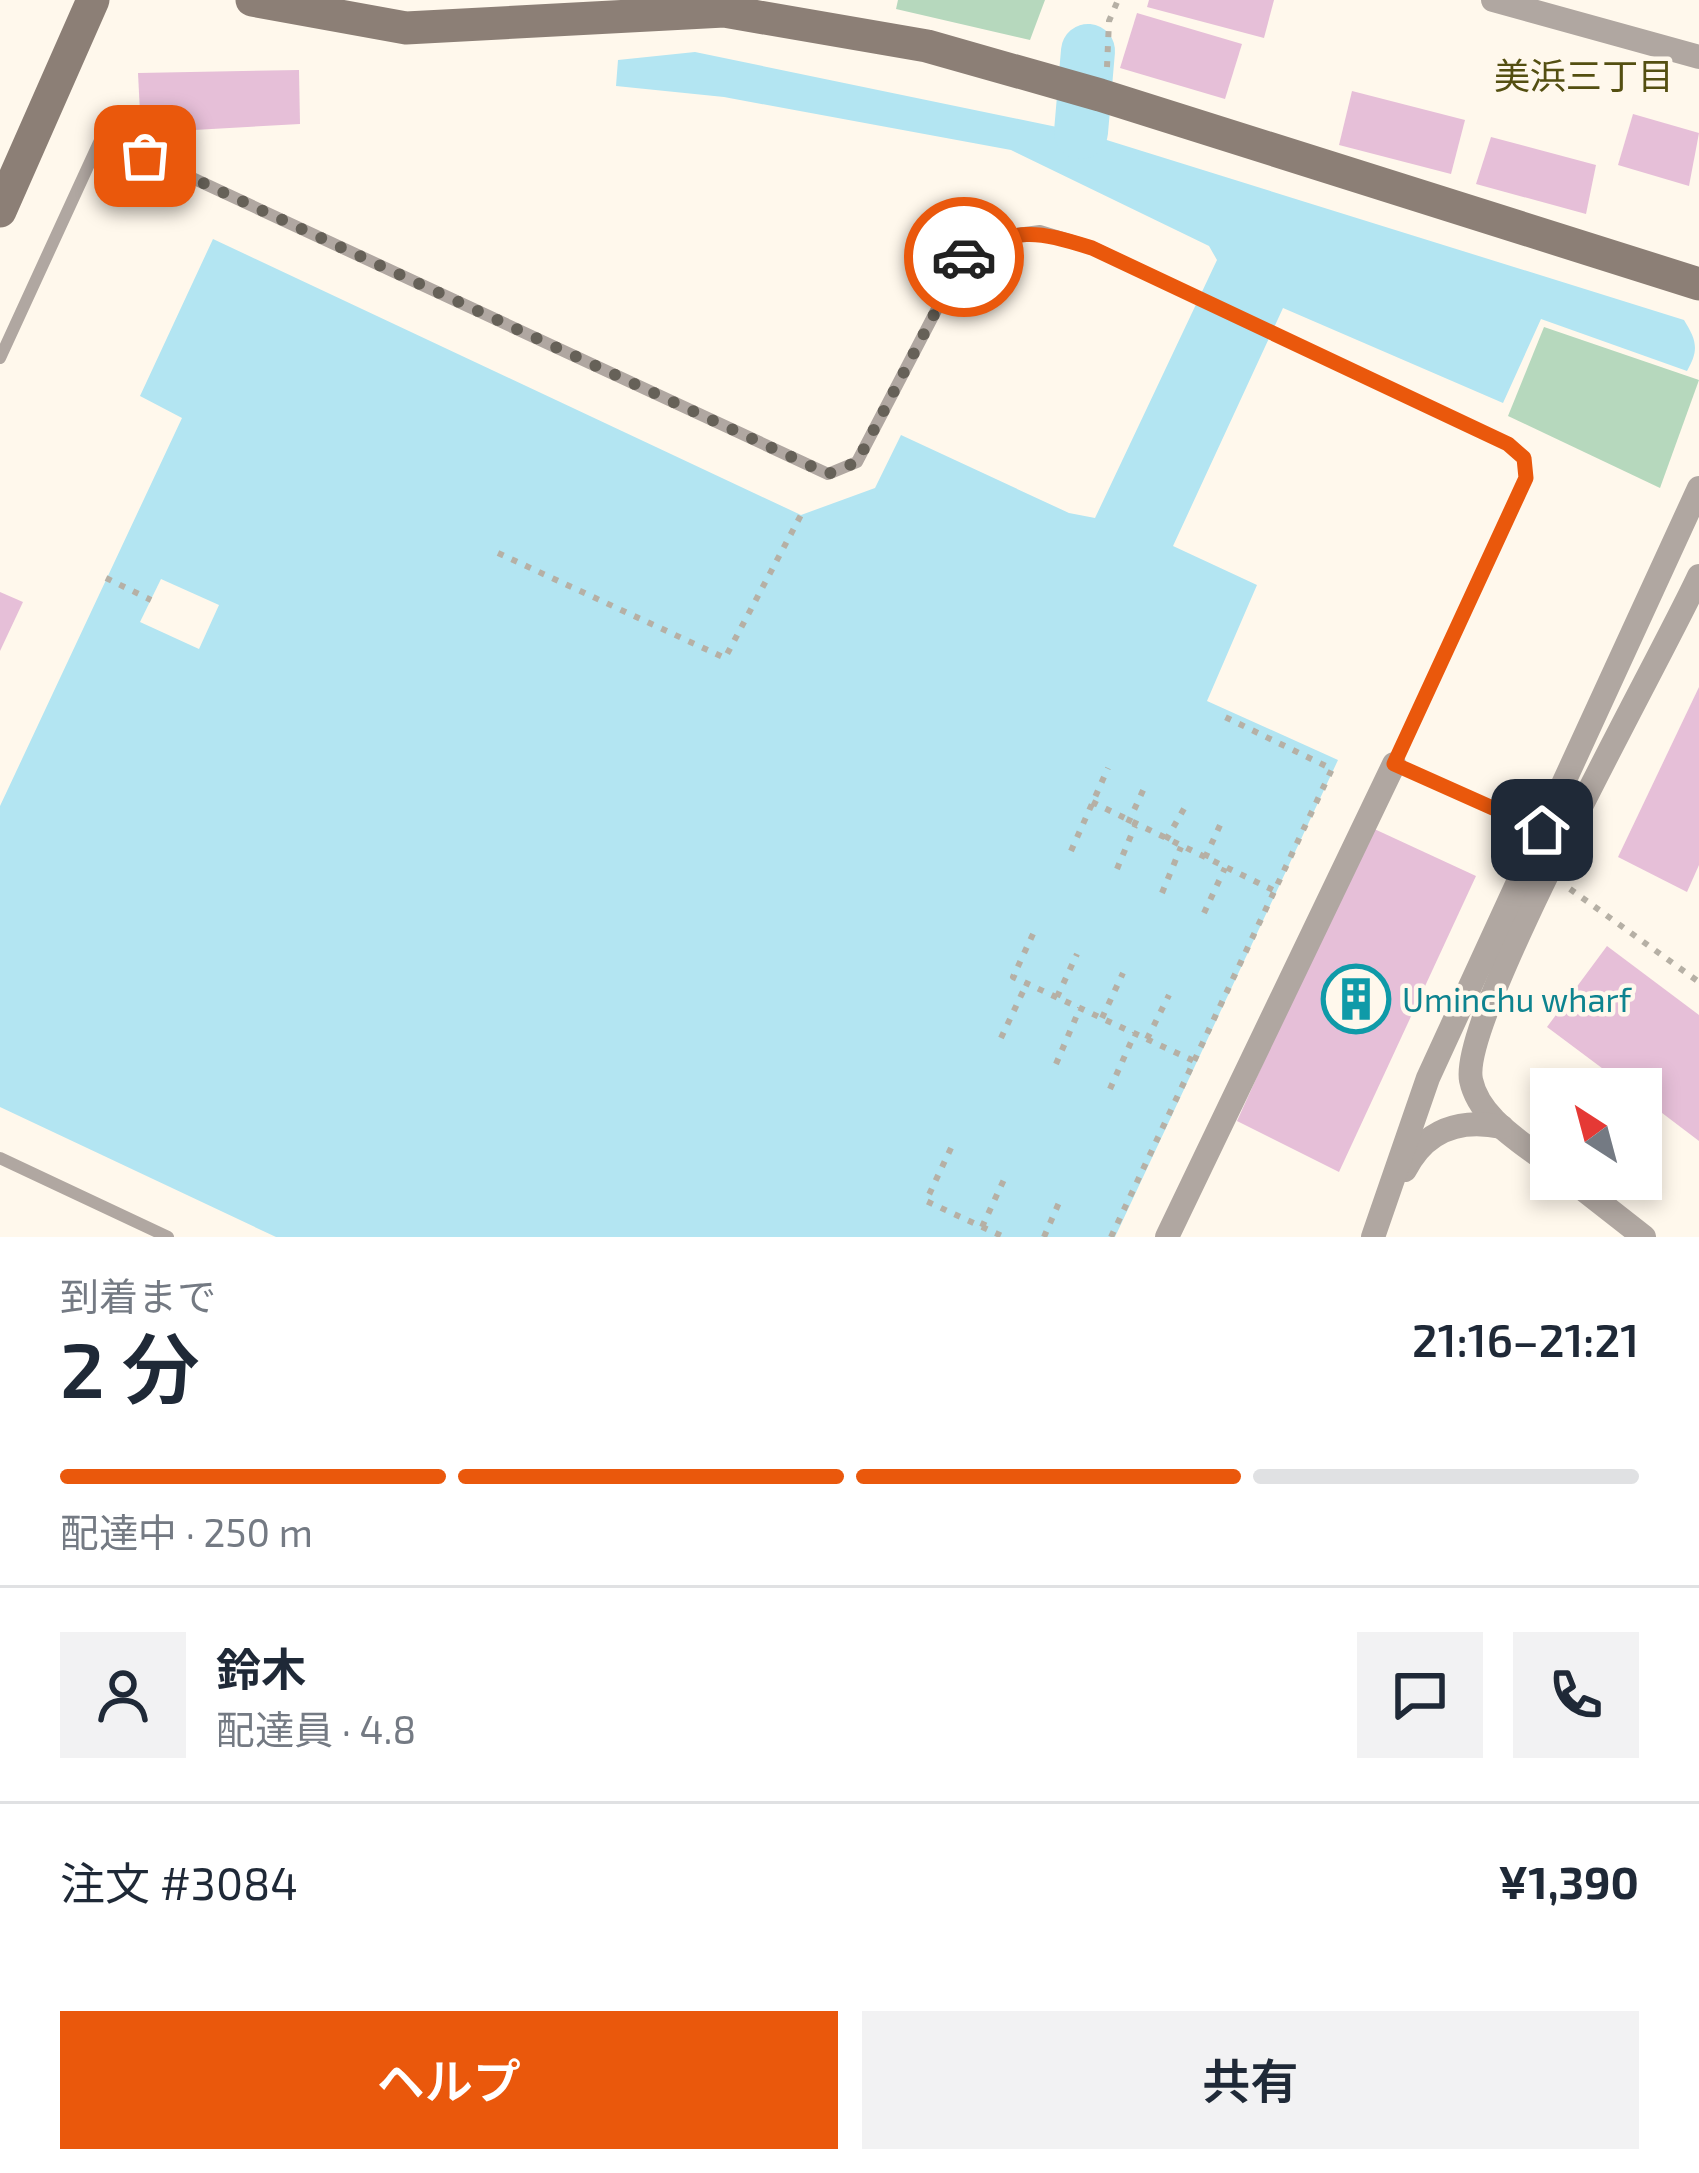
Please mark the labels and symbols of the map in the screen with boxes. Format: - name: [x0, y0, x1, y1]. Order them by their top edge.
- district label: 美浜三丁目: [1494, 53, 1674, 96]
- pin: [94, 105, 196, 207]
- courier: [904, 197, 1024, 317]
- pin: [1491, 779, 1593, 881]
- building icon: Uminchu wharf: [1321, 964, 1391, 1034]
- place label: Uminchu wharf: [1402, 979, 1633, 1019]
- north arrow: [1530, 1068, 1662, 1200]

